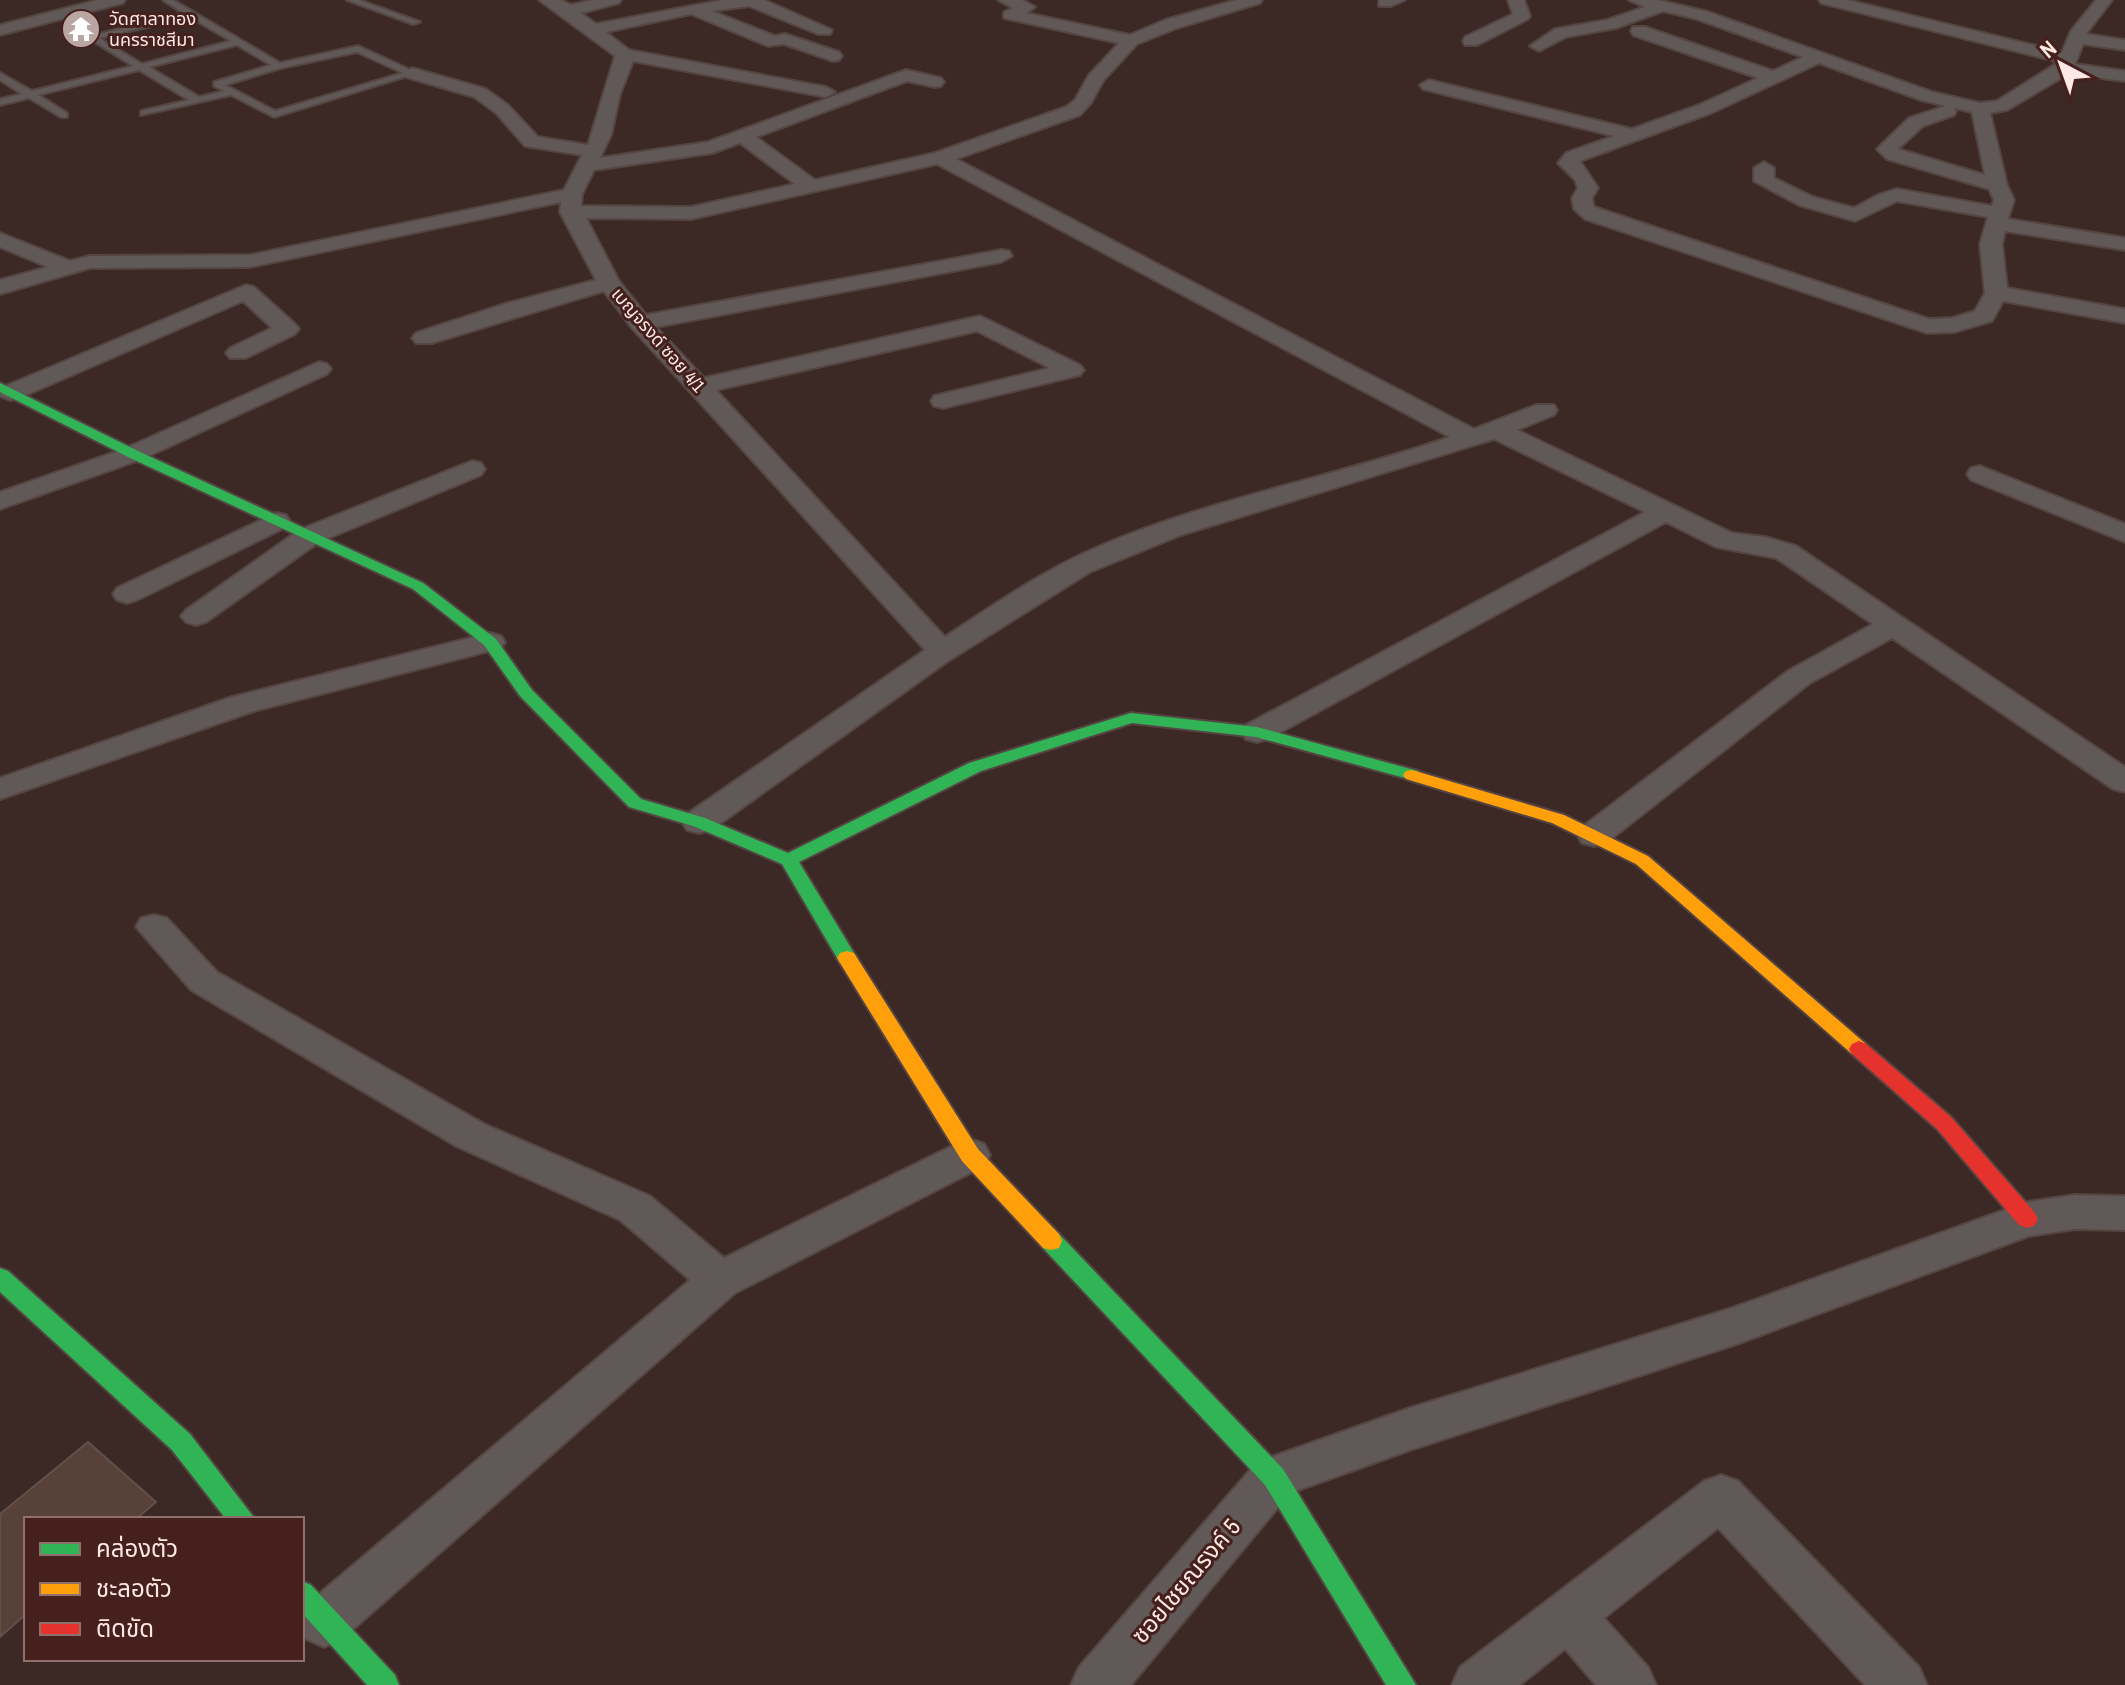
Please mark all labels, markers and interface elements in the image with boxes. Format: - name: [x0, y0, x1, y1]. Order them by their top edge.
- place label: วัดศาลาทอง นครราชสีมา: [109, 6, 196, 52]
- temple icon: วัดศาลาทอง นครราชสีมา: [60, 8, 102, 50]
- north arrow: [2021, 24, 2101, 104]
- text: N: [2033, 33, 2063, 65]
- street label: เบญจรงด์ ซอย 4/1: [606, 282, 711, 398]
- street label: ซอยไชยณรงค์ 5: [1124, 1511, 1247, 1649]
- legend: [24, 1517, 304, 1661]
- text: คล่องตัว: [96, 1532, 178, 1564]
- text: ชะลอตัว: [96, 1572, 172, 1604]
- text: ติดขัด: [96, 1612, 154, 1644]

